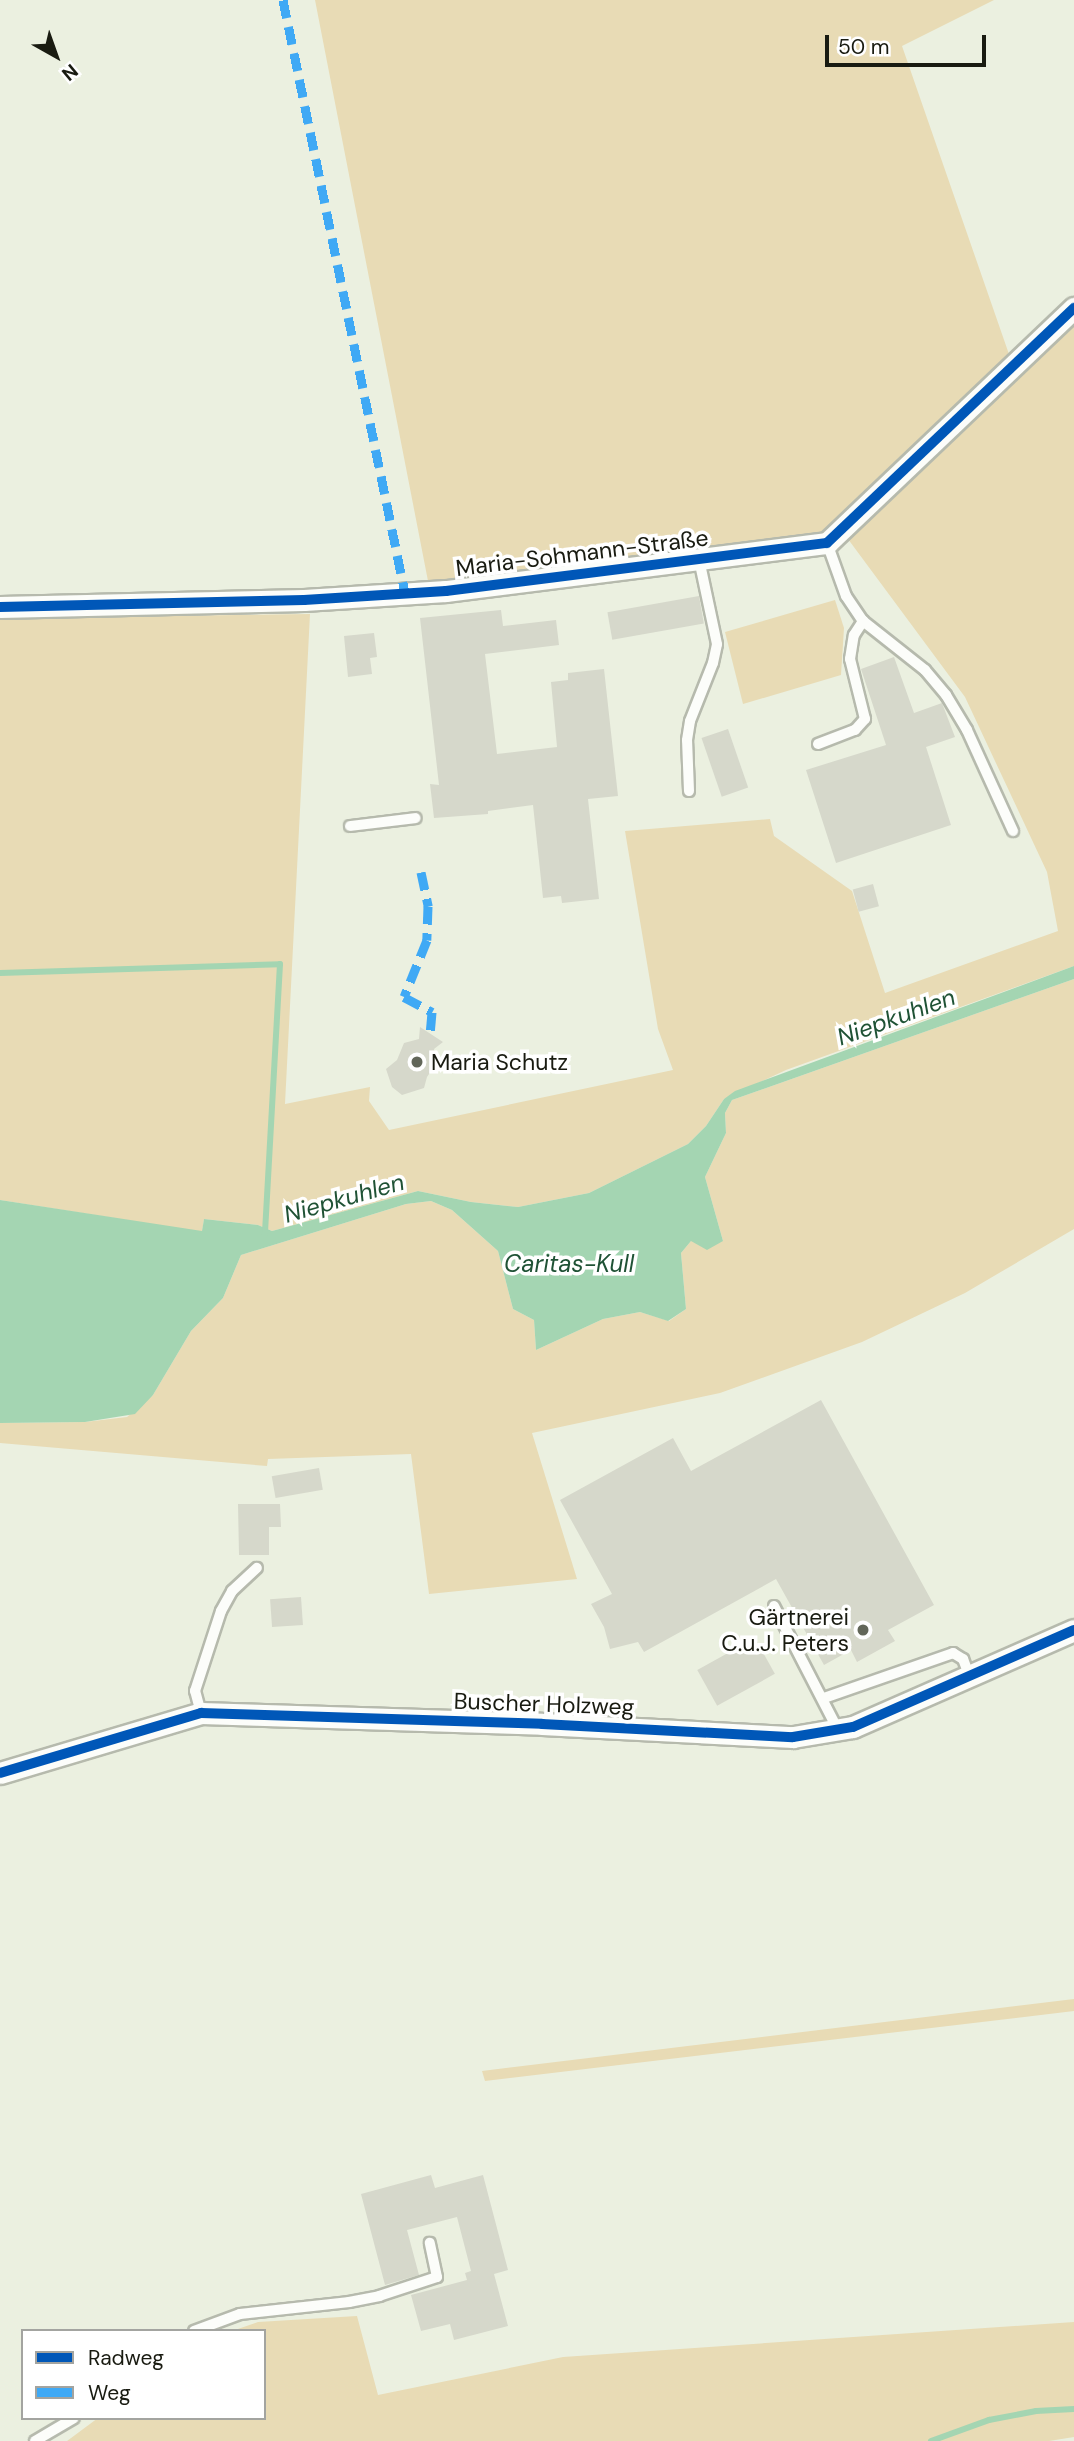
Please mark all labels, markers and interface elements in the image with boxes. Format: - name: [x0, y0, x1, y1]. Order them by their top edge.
- north arrow: [21, 21, 91, 91]
- scale bar: [829, 21, 990, 65]
- text: 50 m: [838, 33, 889, 61]
- text: N: [56, 58, 83, 86]
- street label: Maria-Sohmann-Straße: [454, 524, 710, 582]
- water label: Niepkuhlen: [833, 982, 959, 1052]
- place label: Maria Schutz: [431, 1048, 568, 1076]
- marker: Maria Schutz: [409, 1054, 425, 1070]
- water label: Niepkuhlen: [281, 1167, 407, 1229]
- water label: Caritas-Kull: [504, 1250, 634, 1278]
- place label: Gärtnerei C.u.J. Peters: [721, 1603, 849, 1657]
- marker: Gärtnerei C.u.J. Peters: [855, 1622, 871, 1638]
- street label: Buscher Holzweg: [453, 1687, 635, 1721]
- legend: [21, 2329, 266, 2420]
- text: Radweg: [88, 2344, 164, 2372]
- text: Weg: [88, 2379, 131, 2407]

